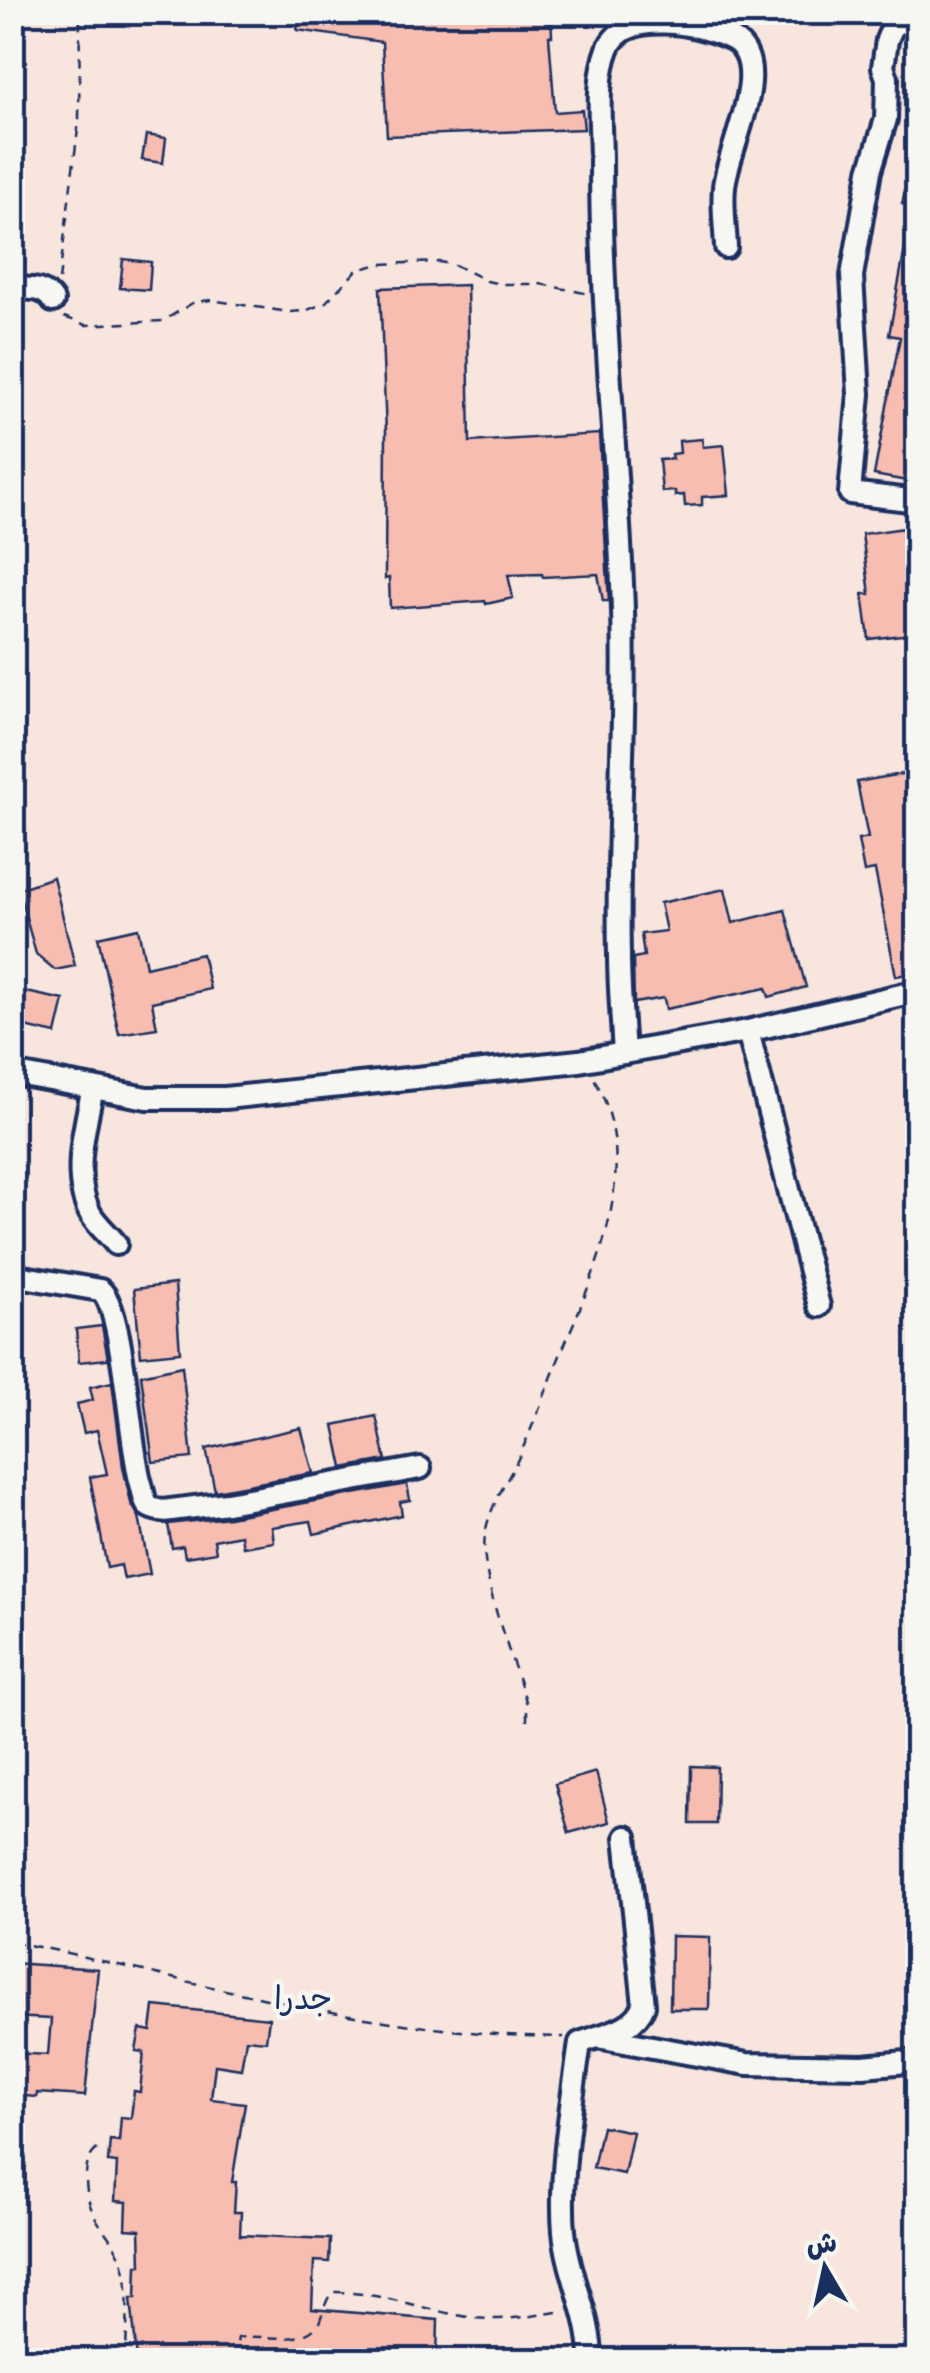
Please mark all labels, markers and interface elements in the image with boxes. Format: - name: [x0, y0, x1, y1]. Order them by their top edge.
- district label: جدرا: [274, 1970, 332, 2027]
- text: ش: [802, 2217, 840, 2270]
- north arrow: [775, 2218, 875, 2318]

